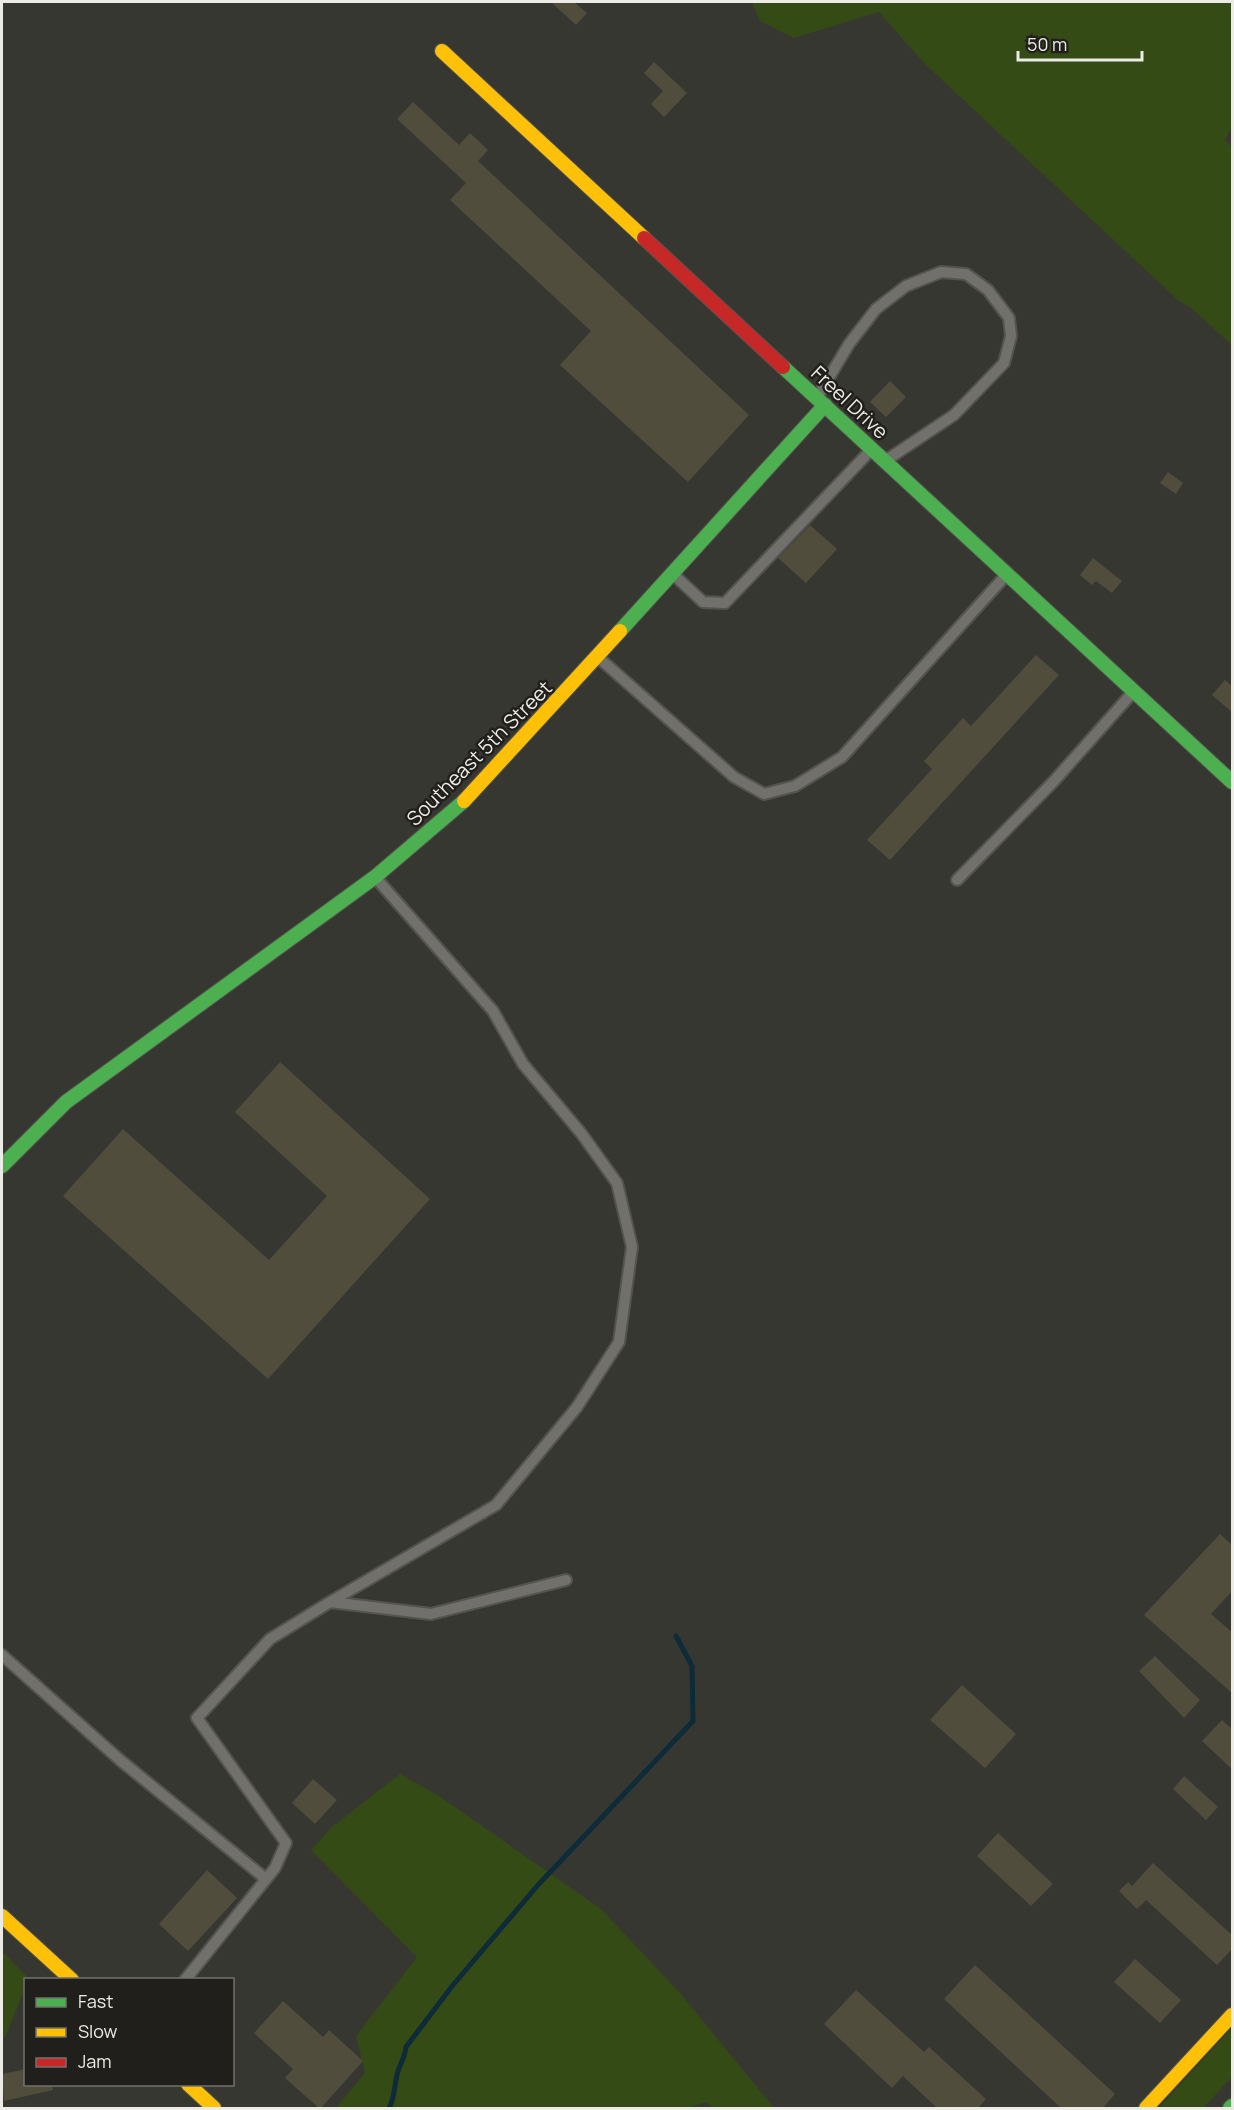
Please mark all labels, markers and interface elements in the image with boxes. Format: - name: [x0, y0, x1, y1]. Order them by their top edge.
- scale bar: [1018, 24, 1142, 62]
- text: 50 m: [1027, 32, 1067, 56]
- street label: Freel Drive: [806, 359, 894, 445]
- street label: Southeast 5th Street: [400, 674, 558, 832]
- legend: [24, 1978, 234, 2086]
- text: Fast: [78, 1989, 113, 2013]
- text: Slow: [78, 2019, 118, 2043]
- text: Jam: [78, 2049, 112, 2073]

